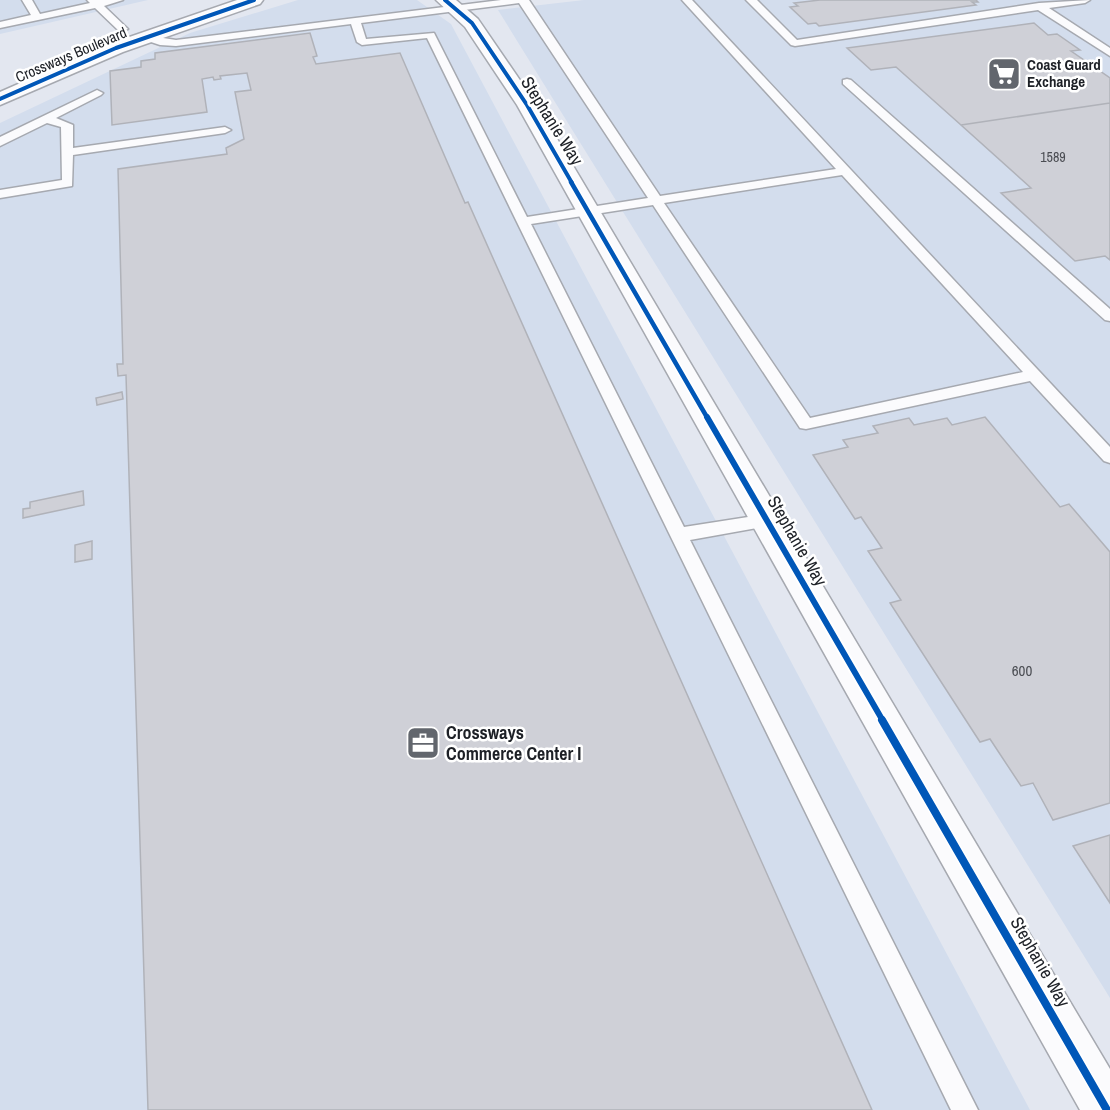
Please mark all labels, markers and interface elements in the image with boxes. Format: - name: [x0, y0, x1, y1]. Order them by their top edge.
- street label: Crossways Boulevard: [12, 22, 130, 87]
- place label: Coast Guard Exchange: [1027, 54, 1101, 92]
- supermarket icon: Coast Guard Exchange: [986, 56, 1022, 92]
- street label: Stephanie Way: [515, 72, 590, 170]
- house number: 1589: [1040, 148, 1066, 166]
- street label: Stephanie Way: [762, 491, 834, 591]
- house number: 600: [1012, 660, 1032, 681]
- place label: Crossways Commerce Center I: [446, 720, 581, 766]
- office icon: Crossways Commerce Center I: [405, 725, 441, 761]
- street label: Stephanie Way: [1005, 912, 1077, 1012]

